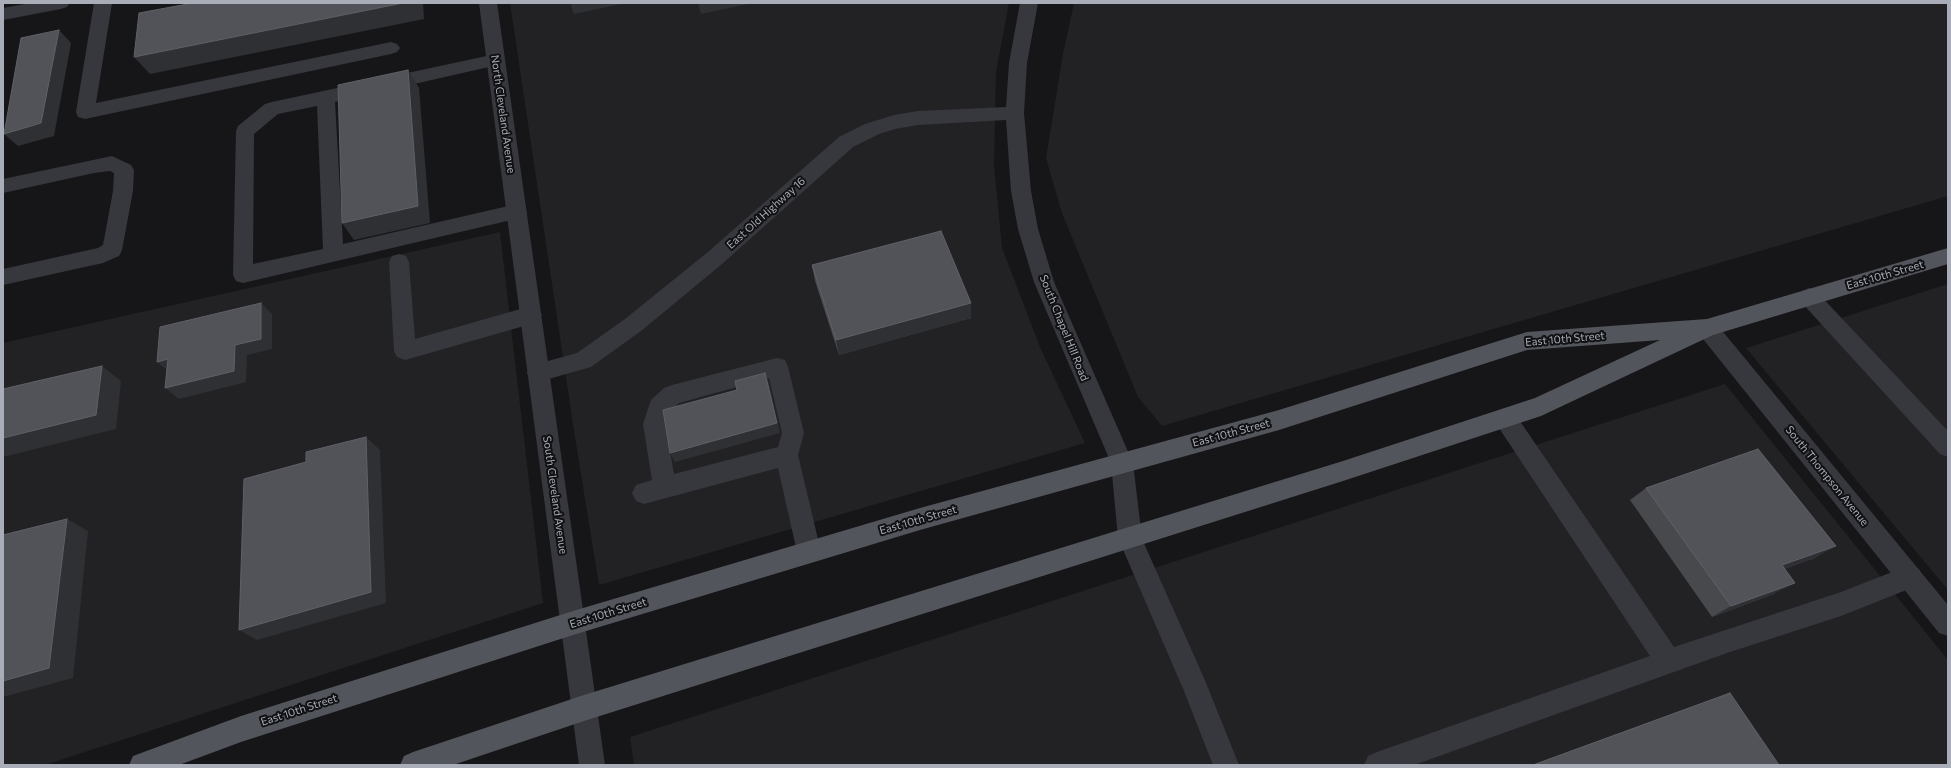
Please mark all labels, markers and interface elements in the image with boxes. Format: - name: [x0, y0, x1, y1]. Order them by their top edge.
- street label: North Cleveland Avenue: [488, 54, 518, 174]
- street label: East Old Highway 16: [724, 174, 808, 252]
- street label: East 10th Street: [1845, 258, 1925, 292]
- street label: South Chapel Hill Road: [1037, 273, 1091, 383]
- street label: East 10th Street: [1525, 329, 1605, 349]
- street label: East 10th Street: [1191, 416, 1271, 450]
- street label: South Thompson Avenue: [1783, 423, 1871, 529]
- street label: South Cleveland Avenue: [540, 435, 570, 555]
- street label: East 10th Street: [878, 503, 958, 537]
- street label: East 10th Street: [568, 595, 648, 631]
- street label: East 10th Street: [259, 691, 339, 729]

